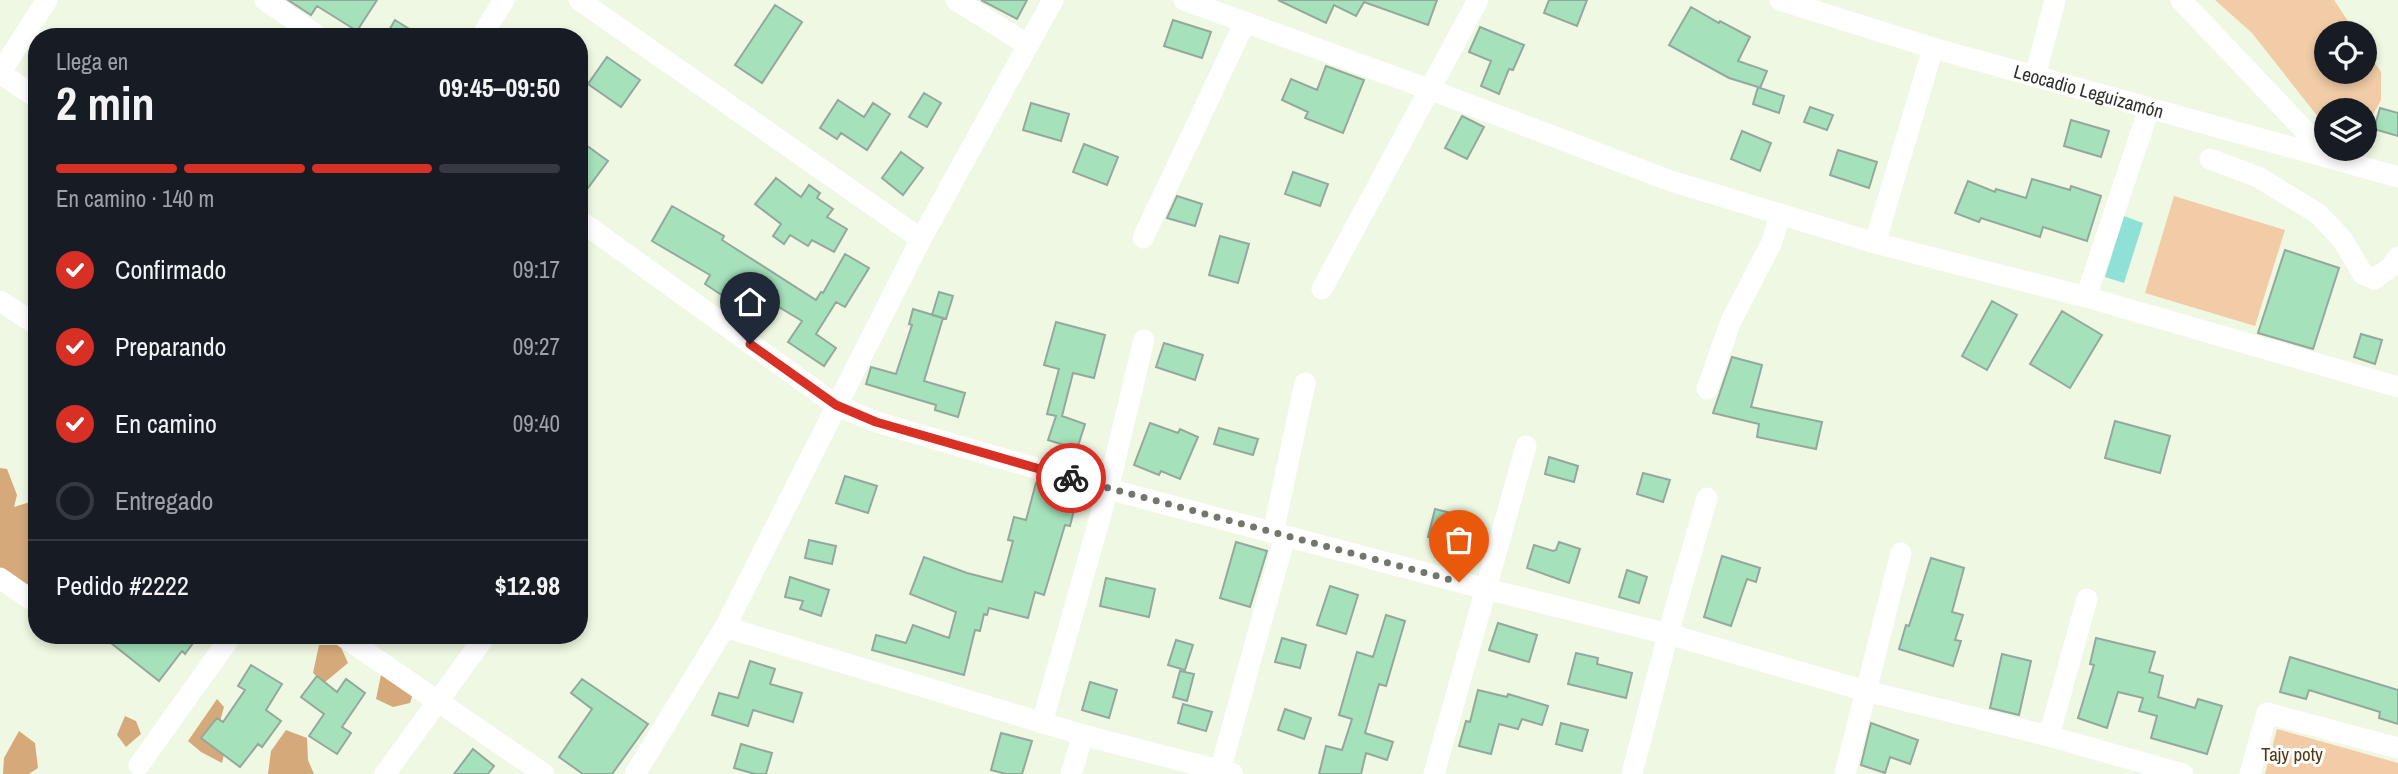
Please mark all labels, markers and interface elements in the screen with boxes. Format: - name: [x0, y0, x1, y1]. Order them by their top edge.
- map controls: [2314, 21, 2377, 161]
- button: locate: [2314, 21, 2377, 84]
- text: Llega en: [56, 46, 128, 77]
- street label: Leocadio Leguizamón: [2011, 58, 2167, 124]
- text: 09:45–09:50: [439, 70, 560, 105]
- text: 2 min: [56, 72, 155, 134]
- button: layers: [2314, 98, 2377, 161]
- text: En camino · 140 m: [56, 183, 214, 214]
- icon: check: [56, 251, 94, 289]
- text: Confirmado: [115, 252, 226, 287]
- text: 09:17: [513, 254, 560, 285]
- pin: [720, 272, 780, 344]
- icon: home: [731, 283, 769, 321]
- icon: check: [56, 328, 94, 366]
- text: Preparando: [115, 329, 226, 364]
- text: 09:27: [513, 331, 560, 362]
- icon: check: [56, 405, 94, 443]
- text: En camino: [115, 406, 217, 441]
- text: 09:40: [513, 408, 560, 439]
- courier: [1036, 443, 1106, 513]
- icon: bike: [1052, 459, 1090, 497]
- text: Entregado: [115, 483, 213, 518]
- pin: [1429, 510, 1489, 582]
- icon: bag: [1440, 521, 1478, 559]
- text: Pedido #2222: [56, 568, 189, 603]
- text: $12.98: [495, 568, 560, 603]
- park label: Tajy poty: [2261, 741, 2323, 767]

